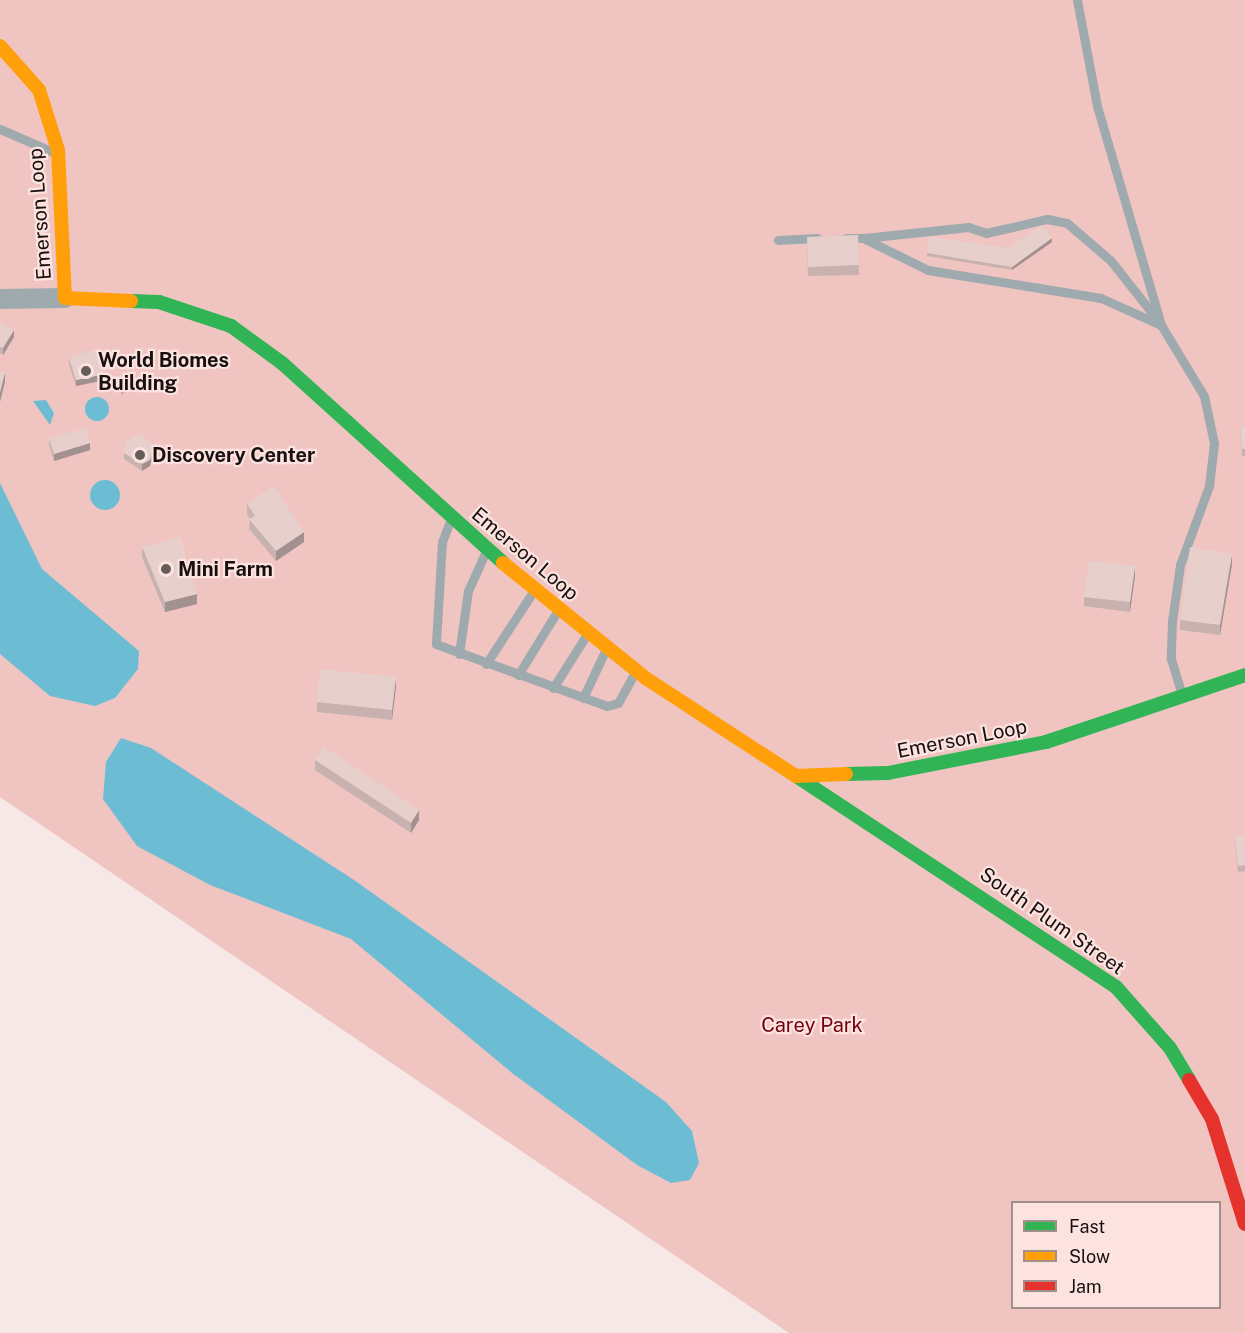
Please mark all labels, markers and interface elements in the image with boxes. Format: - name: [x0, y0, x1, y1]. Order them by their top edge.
- street label: Emerson Loop: [23, 147, 57, 281]
- place label: World Biomes Building: [98, 348, 229, 395]
- marker: World Biomes Building: [79, 364, 93, 378]
- place label: Discovery Center: [152, 443, 315, 467]
- marker: Discovery Center: [133, 448, 147, 462]
- street label: Emerson Loop: [467, 502, 583, 606]
- place label: Mini Farm: [178, 557, 273, 581]
- marker: Mini Farm: [159, 562, 173, 576]
- street label: Emerson Loop: [895, 715, 1029, 763]
- street label: South Plum Street: [975, 862, 1129, 980]
- park label: Carey Park: [761, 1013, 863, 1037]
- legend: [1011, 1201, 1221, 1309]
- text: Fast: [1069, 1216, 1105, 1237]
- text: Slow: [1069, 1246, 1110, 1267]
- text: Jam: [1069, 1276, 1102, 1297]

